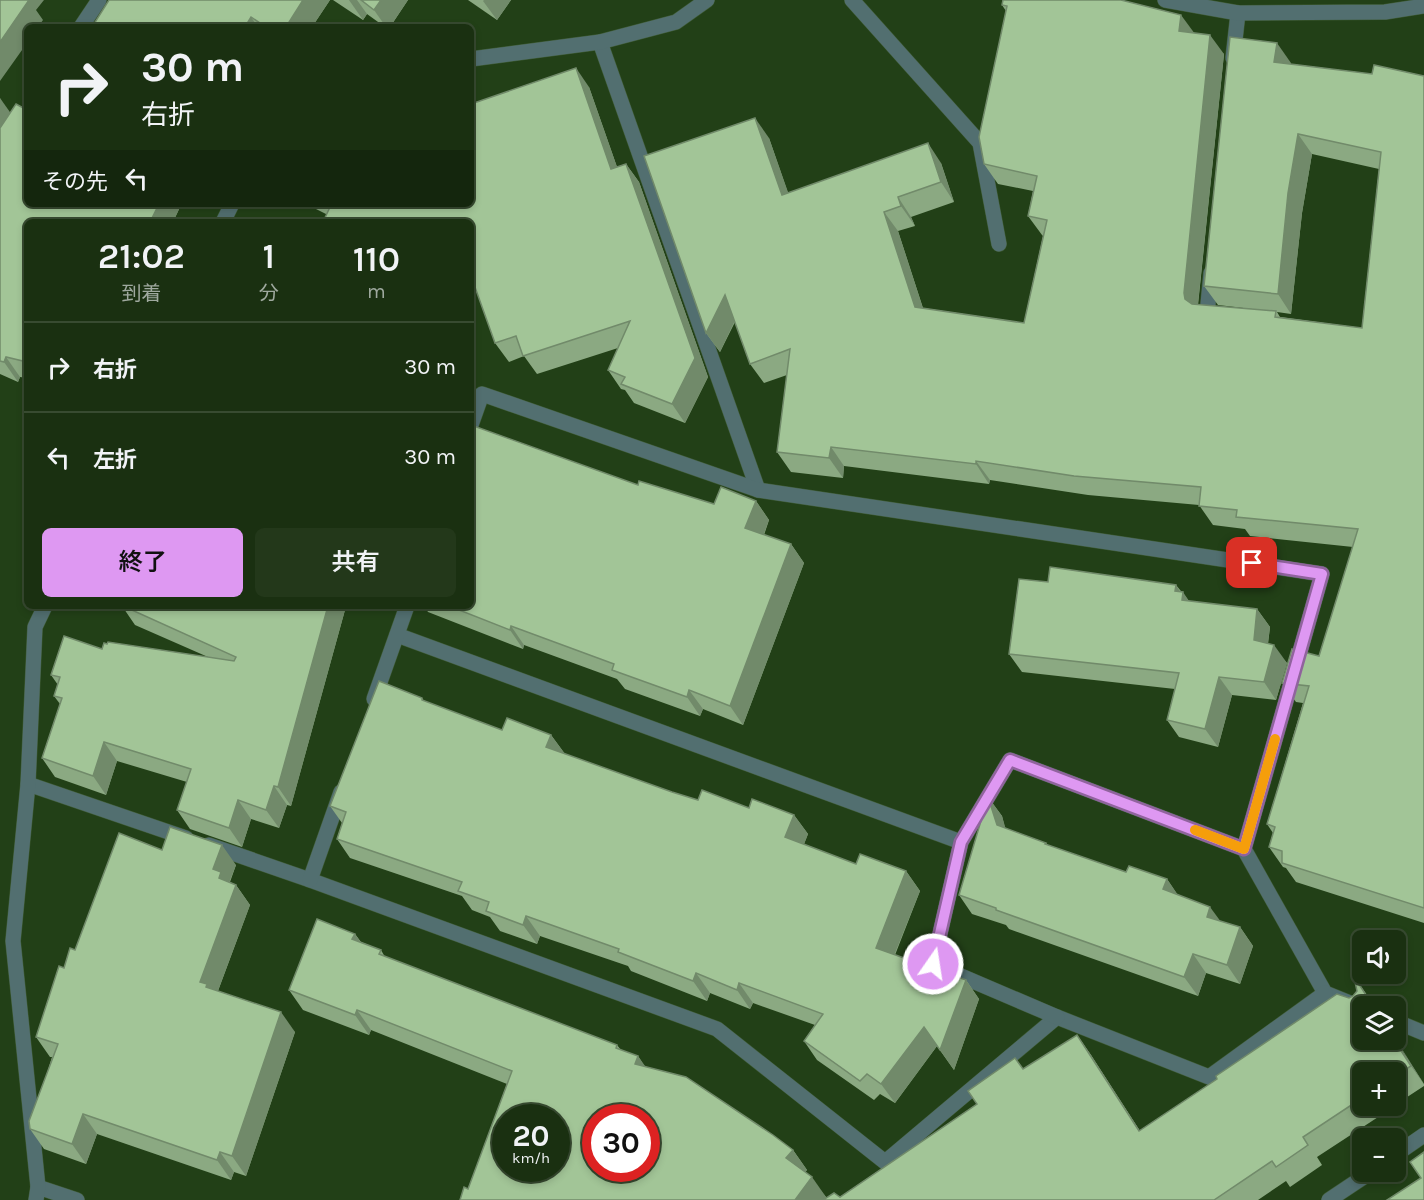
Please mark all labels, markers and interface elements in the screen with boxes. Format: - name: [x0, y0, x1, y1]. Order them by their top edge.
- text: 30 m: [141, 42, 244, 92]
- icon: right: [42, 48, 120, 126]
- text: 右折: [141, 99, 195, 131]
- icon: left: [120, 162, 153, 195]
- text: その先: [42, 169, 108, 195]
- text: 21:02: [98, 235, 185, 277]
- text: 1: [263, 235, 275, 277]
- text: 110: [353, 238, 400, 280]
- text: m: [367, 280, 386, 303]
- text: 到着: [121, 282, 161, 305]
- text: 分: [259, 282, 279, 305]
- icon: right: [42, 351, 75, 384]
- text: 30 m: [404, 354, 456, 380]
- text: 右折: [93, 357, 137, 383]
- icon: left: [42, 441, 75, 474]
- text: 30 m: [404, 444, 456, 470]
- text: 左折: [93, 447, 137, 473]
- button: 終了: [42, 528, 243, 597]
- button: 共有: [255, 528, 456, 597]
- pin: [1226, 537, 1277, 588]
- icon: arrive: [1235, 546, 1268, 579]
- map controls: [1352, 930, 1406, 1182]
- button: sound: [1352, 930, 1406, 984]
- position arrow: [901, 932, 965, 996]
- button: layers: [1352, 996, 1406, 1050]
- button: +: [1352, 1062, 1406, 1116]
- speed limit sign: 30: [582, 1104, 660, 1182]
- text: 20: [512, 1118, 550, 1154]
- button: −: [1352, 1128, 1406, 1182]
- text: km/h: [512, 1149, 550, 1167]

